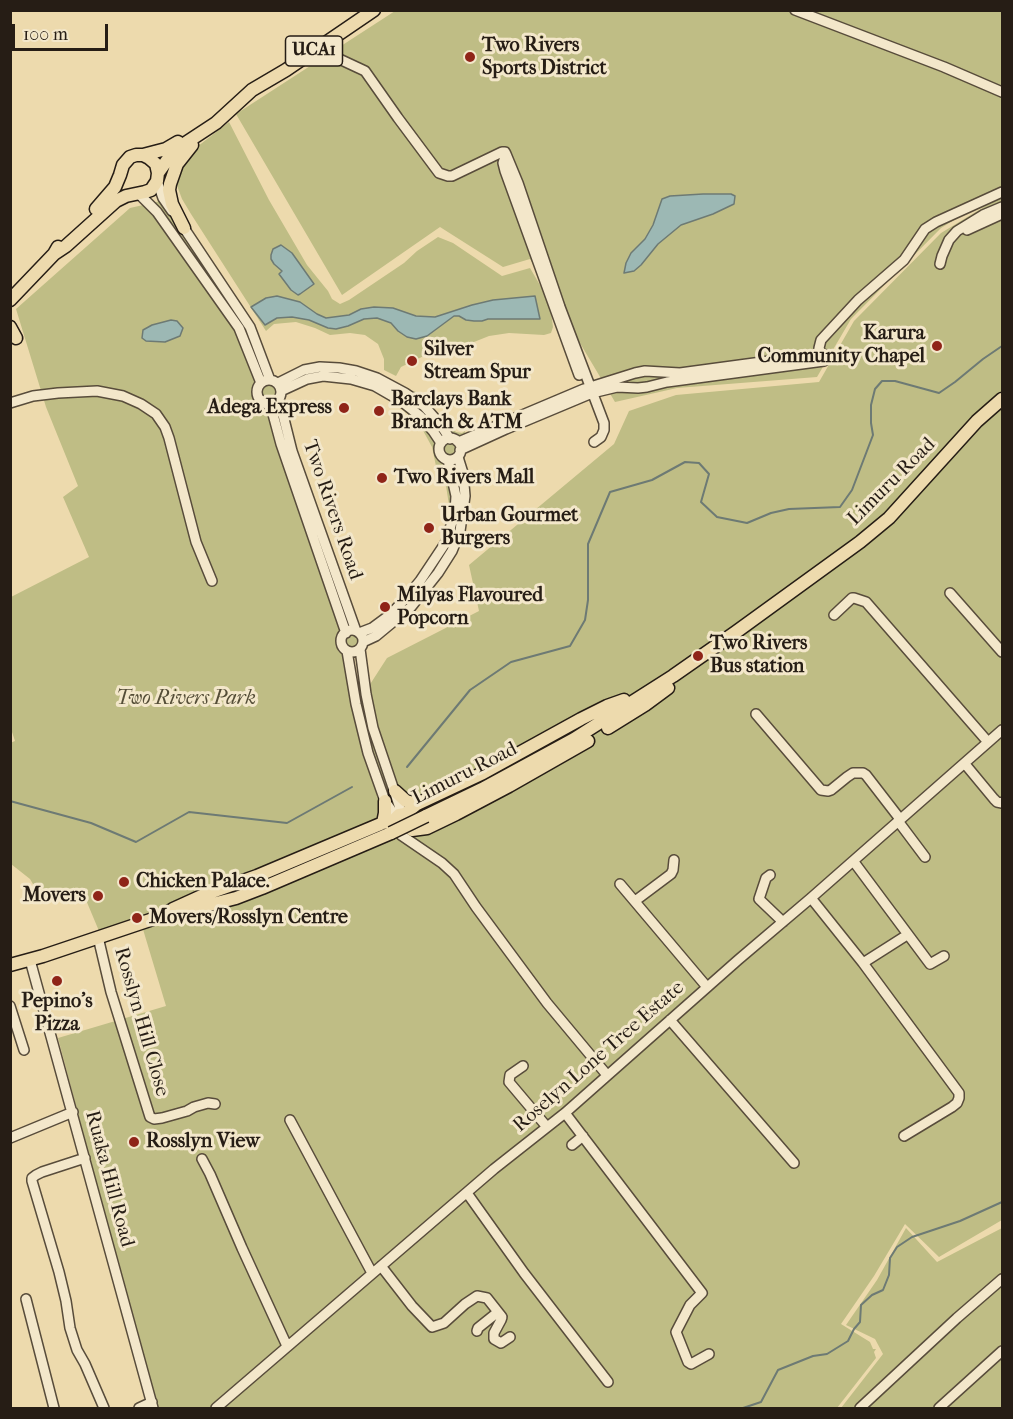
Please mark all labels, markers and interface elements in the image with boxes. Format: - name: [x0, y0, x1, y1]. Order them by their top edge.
- scale bar: [15, 12, 111, 50]
- text: 100 m: [23, 24, 68, 45]
- place label: Two Rivers Sports District: [482, 34, 607, 81]
- road number: UCA1: [286, 36, 342, 66]
- marker: Two Rivers Sports District: [463, 50, 477, 64]
- place label: Karura Community Chapel: [757, 322, 925, 369]
- place label: Silver Stream Spur: [424, 338, 531, 385]
- marker: Karura Community Chapel: [930, 339, 944, 353]
- marker: Silver Stream Spur: [405, 354, 419, 368]
- place label: Barclays Bank Branch & ATM: [391, 388, 523, 435]
- place label: Adega Express: [208, 396, 332, 420]
- marker: Adega Express: [337, 401, 351, 415]
- marker: Barclays Bank Branch & ATM: [372, 404, 386, 418]
- street label: Limuru Road: [843, 433, 941, 531]
- street label: Two Rivers Road: [297, 437, 367, 583]
- place label: Two Rivers Mall: [394, 466, 534, 490]
- marker: Two Rivers Mall: [375, 471, 389, 485]
- place label: Urban Gourmet Burgers: [441, 504, 578, 551]
- marker: Urban Gourmet Burgers: [422, 521, 436, 535]
- place label: Milyas Flavoured Popcorn: [397, 584, 543, 631]
- marker: Milyas Flavoured Popcorn: [378, 600, 392, 614]
- place label: Two Rivers Bus station: [710, 632, 807, 679]
- marker: Two Rivers Bus station: [691, 649, 705, 663]
- park label: Two Rivers Park: [116, 687, 256, 711]
- street label: Limuru Road: [409, 737, 521, 811]
- place label: Chicken Palace.: [136, 870, 269, 894]
- marker: Chicken Palace.: [117, 875, 131, 889]
- place label: Movers: [23, 884, 86, 908]
- marker: Movers: [91, 889, 105, 903]
- place label: Movers/Rosslyn Centre: [149, 906, 348, 930]
- marker: Movers/Rosslyn Centre: [130, 911, 144, 925]
- street label: Rosslyn Hill Close: [108, 945, 174, 1099]
- marker: Pepino's Pizza: [50, 974, 64, 988]
- street label: Roselyn Lone Tree Estate: [509, 976, 689, 1138]
- place label: Pepino's Pizza: [21, 990, 93, 1037]
- street label: Ruaka Hill Road: [79, 1108, 139, 1250]
- place label: Rosslyn View: [146, 1130, 260, 1154]
- marker: Rosslyn View: [127, 1135, 141, 1149]

